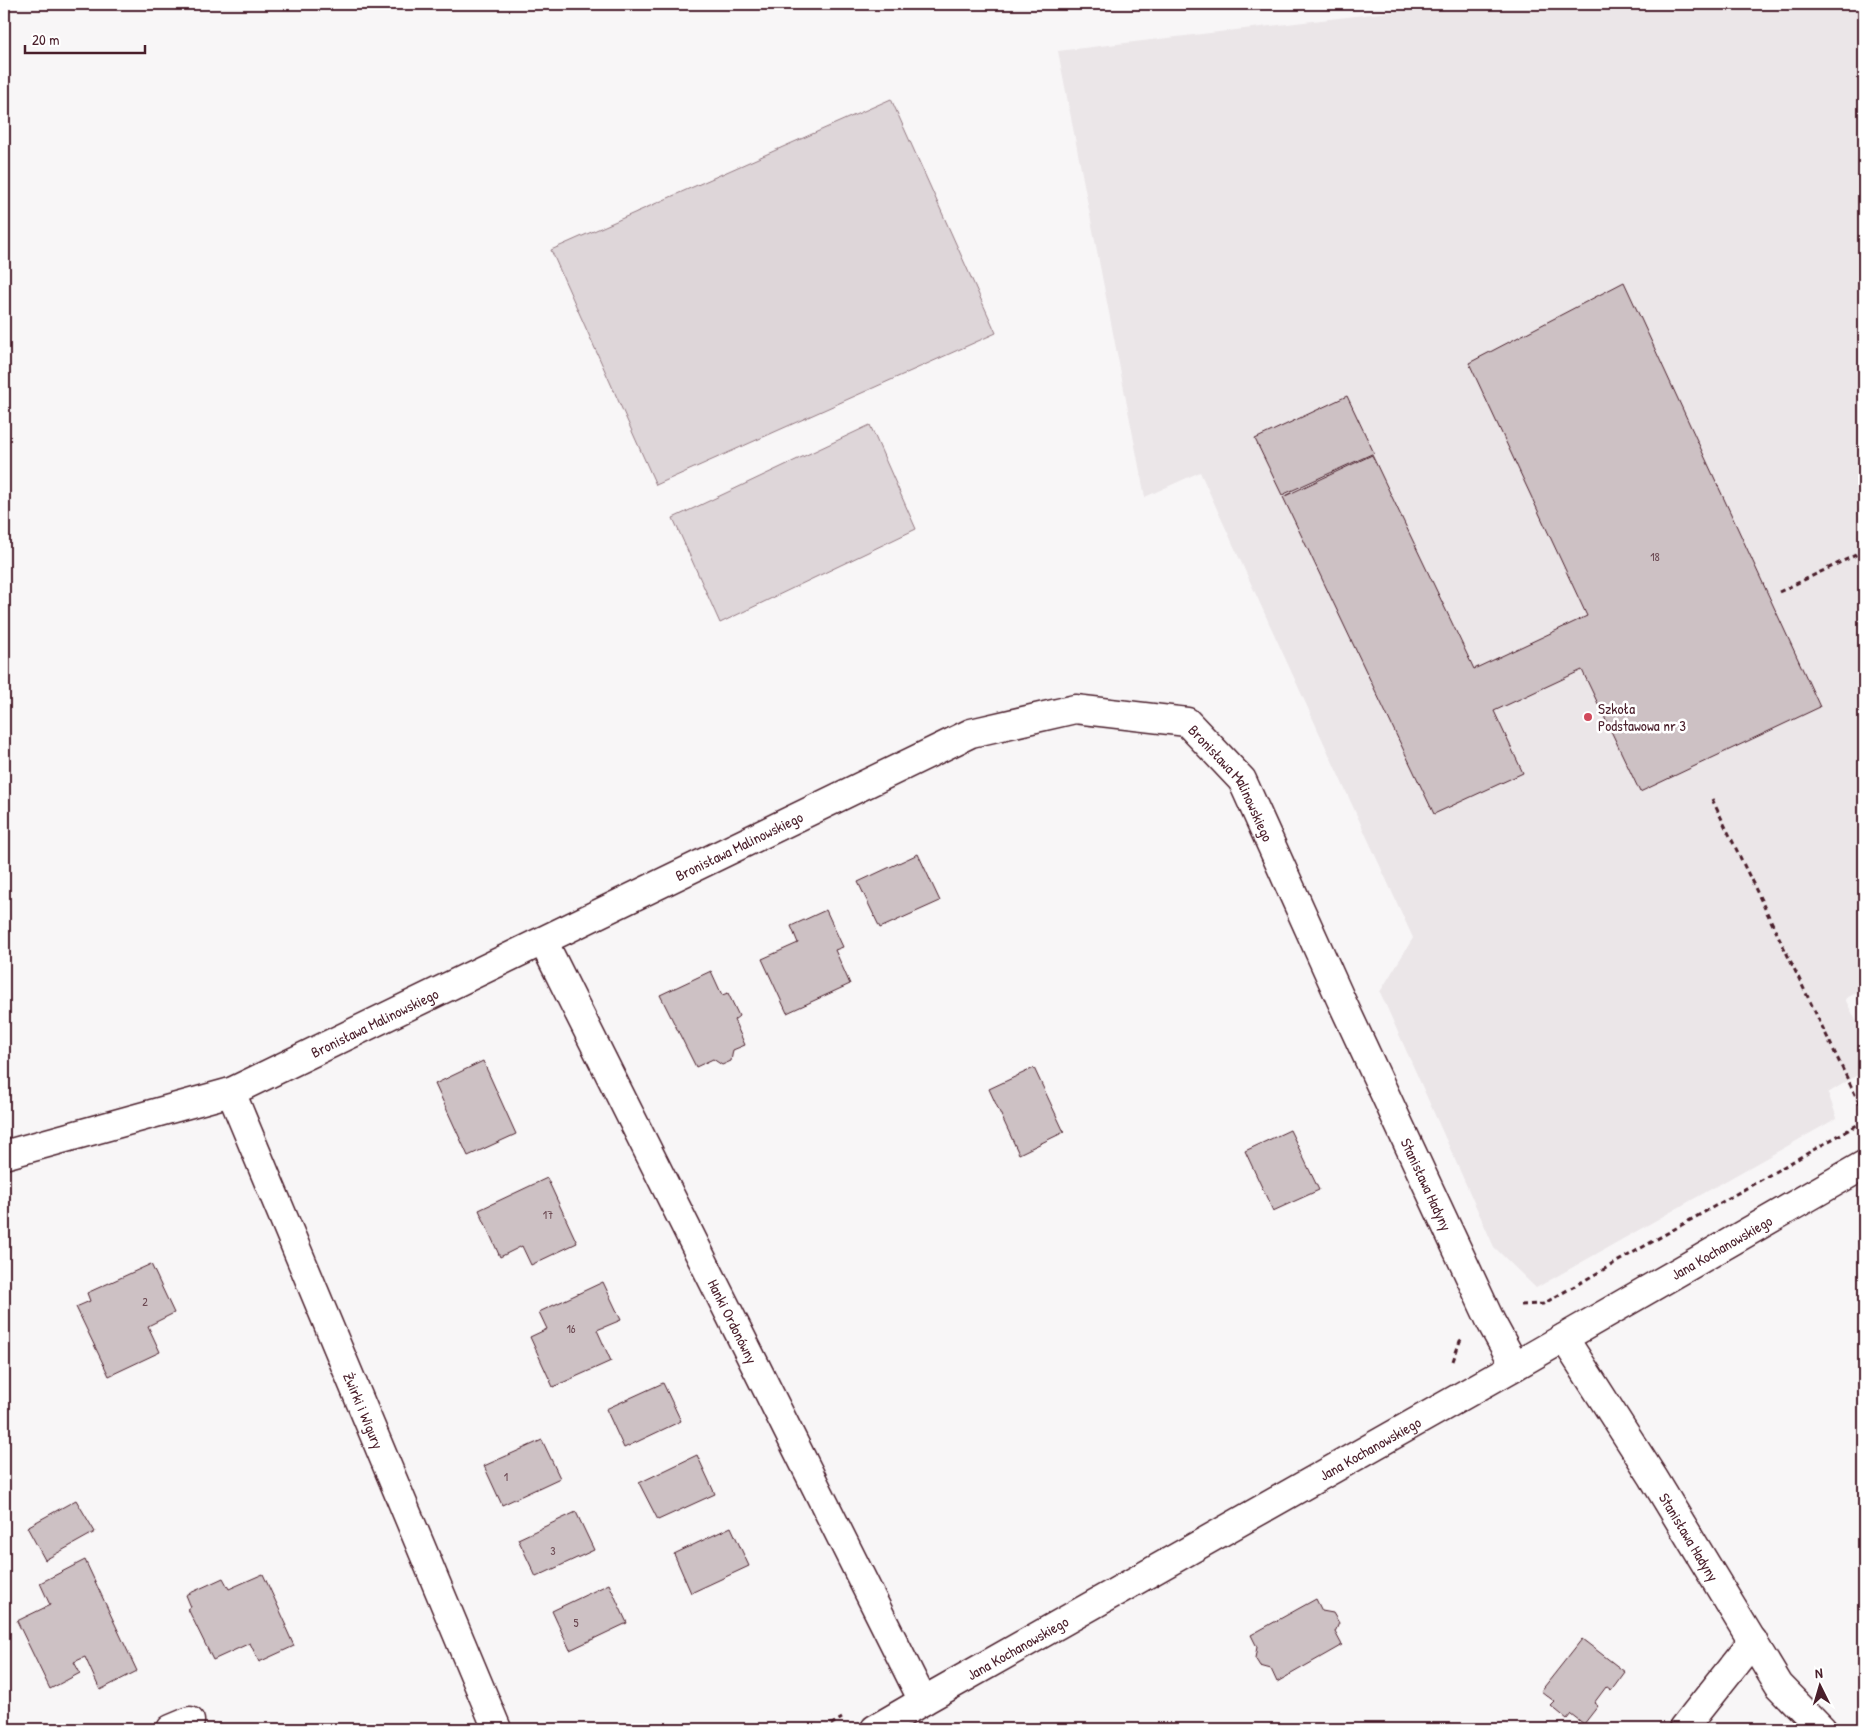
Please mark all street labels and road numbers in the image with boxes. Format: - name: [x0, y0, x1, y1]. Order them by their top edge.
- street label: Bronisława Malinowskiego: [1184, 720, 1279, 845]
- street label: Bronisława Malinowskiego: [672, 806, 806, 886]
- street label: Bronisława Malinowskiego: [307, 983, 442, 1062]
- street label: Stanisława Hadyny: [1396, 1134, 1457, 1234]
- street label: Jana Kochanowskiego: [1667, 1210, 1776, 1285]
- street label: Hanki Ordonówny: [703, 1275, 763, 1367]
- street label: Żwirki i Wigury: [339, 1369, 389, 1452]
- street label: Jana Kochanowskiego: [1315, 1411, 1424, 1485]
- street label: Stanisława Hadyny: [1654, 1489, 1724, 1585]
- street label: Jana Kochanowskiego: [963, 1611, 1072, 1685]

